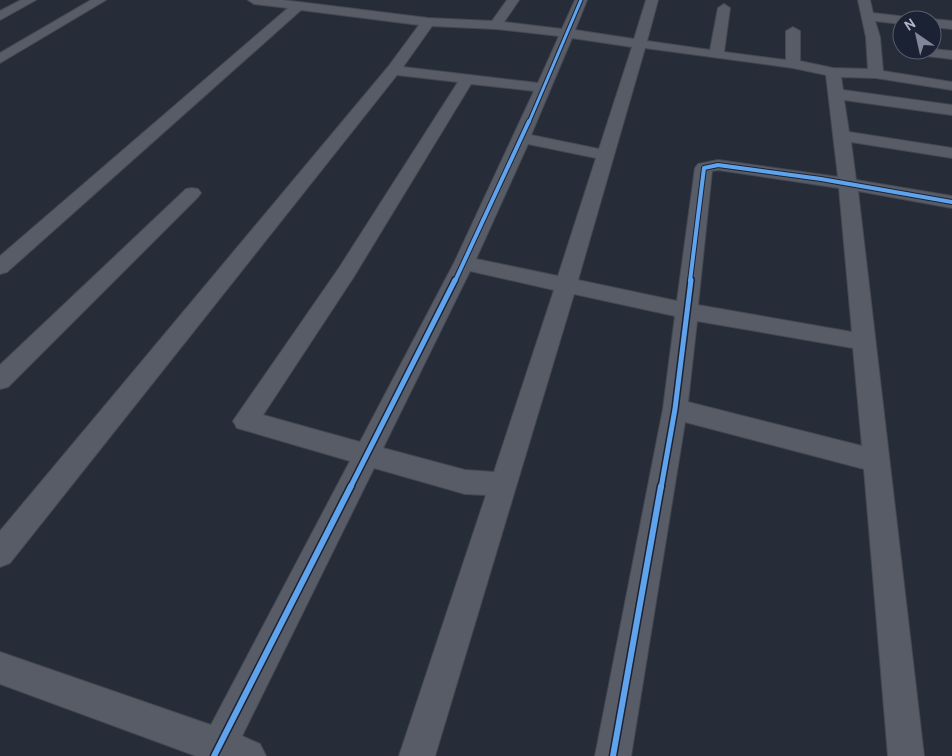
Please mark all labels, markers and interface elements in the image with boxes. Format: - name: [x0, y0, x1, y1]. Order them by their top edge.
- north arrow: [892, 10, 942, 60]
- text: N: [901, 14, 919, 34]

